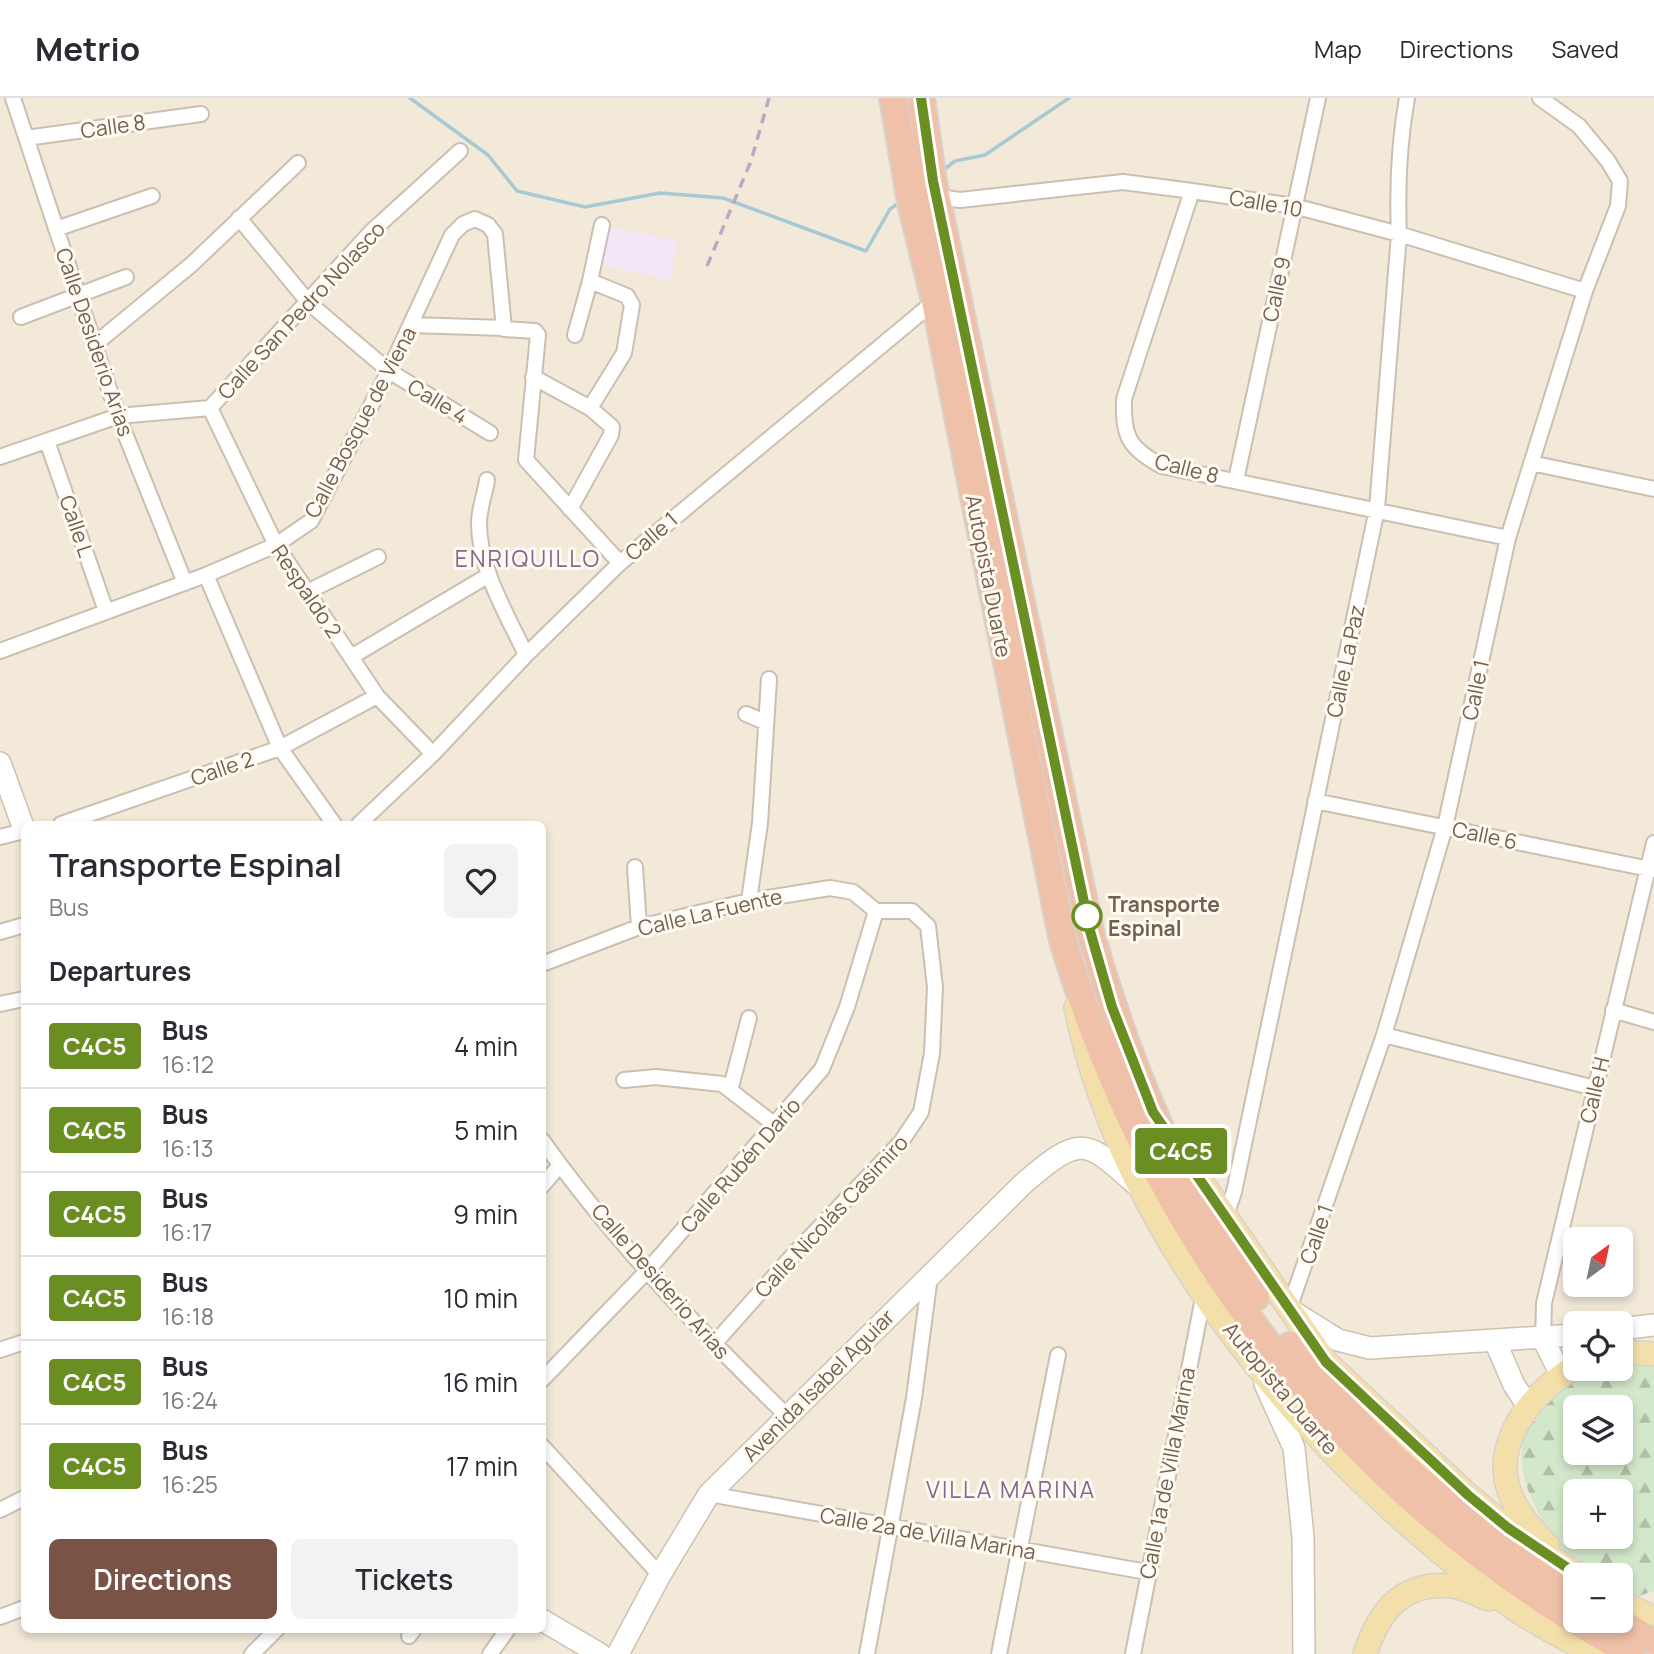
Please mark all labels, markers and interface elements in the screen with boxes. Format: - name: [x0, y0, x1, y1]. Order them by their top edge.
- text: Metrio: [35, 26, 140, 71]
- text: Map: [1314, 32, 1362, 65]
- text: Directions: [1400, 32, 1513, 65]
- text: Saved: [1551, 32, 1619, 65]
- street label: Calle 8: [79, 108, 147, 144]
- street label: Calle 10: [1227, 183, 1305, 223]
- street label: Calle San Pedro Nolasco: [211, 215, 391, 405]
- street label: Calle Desiderio Arias: [50, 244, 140, 440]
- street label: Calle 9: [1255, 254, 1297, 324]
- street label: Calle Bosque de Viena: [298, 321, 422, 523]
- street label: Calle 4: [403, 372, 473, 430]
- street label: Calle 8: [1152, 447, 1222, 489]
- street label: Calle L: [53, 491, 101, 561]
- street label: Autopista Duarte: [960, 492, 1018, 660]
- street label: Calle 1: [619, 505, 683, 567]
- street label: Respaldo 2: [266, 539, 348, 643]
- district label: ENRIQUILLO: [455, 542, 601, 574]
- street label: Calle La Paz: [1319, 602, 1371, 720]
- street label: Calle 1: [1455, 657, 1495, 723]
- street label: Calle 2: [187, 744, 257, 792]
- street label: Calle 6: [1450, 814, 1520, 856]
- text: Transporte Espinal: [49, 842, 342, 887]
- button: heart: [444, 844, 518, 918]
- street label: Calle La Fuente: [635, 882, 785, 942]
- place label: Transporte Espinal: [1108, 890, 1220, 942]
- text: Bus: [49, 891, 89, 923]
- marker: Transporte Espinal: [1072, 901, 1102, 931]
- text: Departures: [49, 953, 191, 989]
- text: Bus: [162, 1012, 208, 1048]
- text: 4 min: [454, 1028, 518, 1064]
- text: C4C5: [63, 1029, 127, 1062]
- text: 16:12: [162, 1048, 214, 1080]
- street label: Calle H: [1573, 1054, 1615, 1126]
- street label: Calle Rubén Darío: [674, 1092, 806, 1238]
- text: Bus: [162, 1096, 208, 1132]
- text: 5 min: [454, 1112, 518, 1148]
- text: C4C5: [63, 1113, 127, 1146]
- line badge: C4C5: [1132, 1128, 1230, 1174]
- street label: Calle Nicolás Casimiro: [748, 1129, 914, 1303]
- text: 16:13: [162, 1132, 213, 1164]
- text: C4C5: [1149, 1134, 1213, 1167]
- text: Bus: [162, 1180, 208, 1216]
- text: 9 min: [453, 1196, 518, 1232]
- text: C4C5: [63, 1197, 127, 1230]
- street label: Calle Desiderio Arias: [586, 1197, 736, 1365]
- street label: Calle 1: [1293, 1201, 1339, 1267]
- text: 16:17: [162, 1216, 212, 1248]
- north arrow: [1563, 1227, 1633, 1297]
- map controls: [1563, 1227, 1633, 1633]
- text: Bus: [162, 1264, 208, 1300]
- text: 10 min: [443, 1280, 518, 1316]
- text: C4C5: [63, 1281, 127, 1314]
- text: 16:18: [162, 1300, 214, 1332]
- street label: Avenida Isabel Aguiar: [736, 1303, 900, 1467]
- button: locate: [1563, 1311, 1633, 1381]
- street label: Autopista Duarte: [1217, 1316, 1345, 1460]
- text: Bus: [162, 1348, 208, 1384]
- text: 16 min: [443, 1364, 518, 1400]
- text: C4C5: [63, 1365, 127, 1398]
- street label: Calle 1a de Villa Marina: [1133, 1365, 1201, 1581]
- text: 16:24: [162, 1384, 218, 1416]
- button: layers: [1563, 1395, 1633, 1465]
- text: Bus: [162, 1432, 208, 1468]
- text: 17 min: [446, 1448, 518, 1484]
- text: C4C5: [63, 1449, 127, 1482]
- text: 16:25: [162, 1468, 218, 1500]
- district label: VILLA MARINA: [926, 1473, 1096, 1505]
- button: +: [1563, 1479, 1633, 1549]
- street label: Calle 2a de Villa Marina: [818, 1500, 1038, 1566]
- button: Directions: [49, 1539, 277, 1619]
- button: Tickets: [291, 1539, 518, 1619]
- button: −: [1563, 1563, 1633, 1633]

